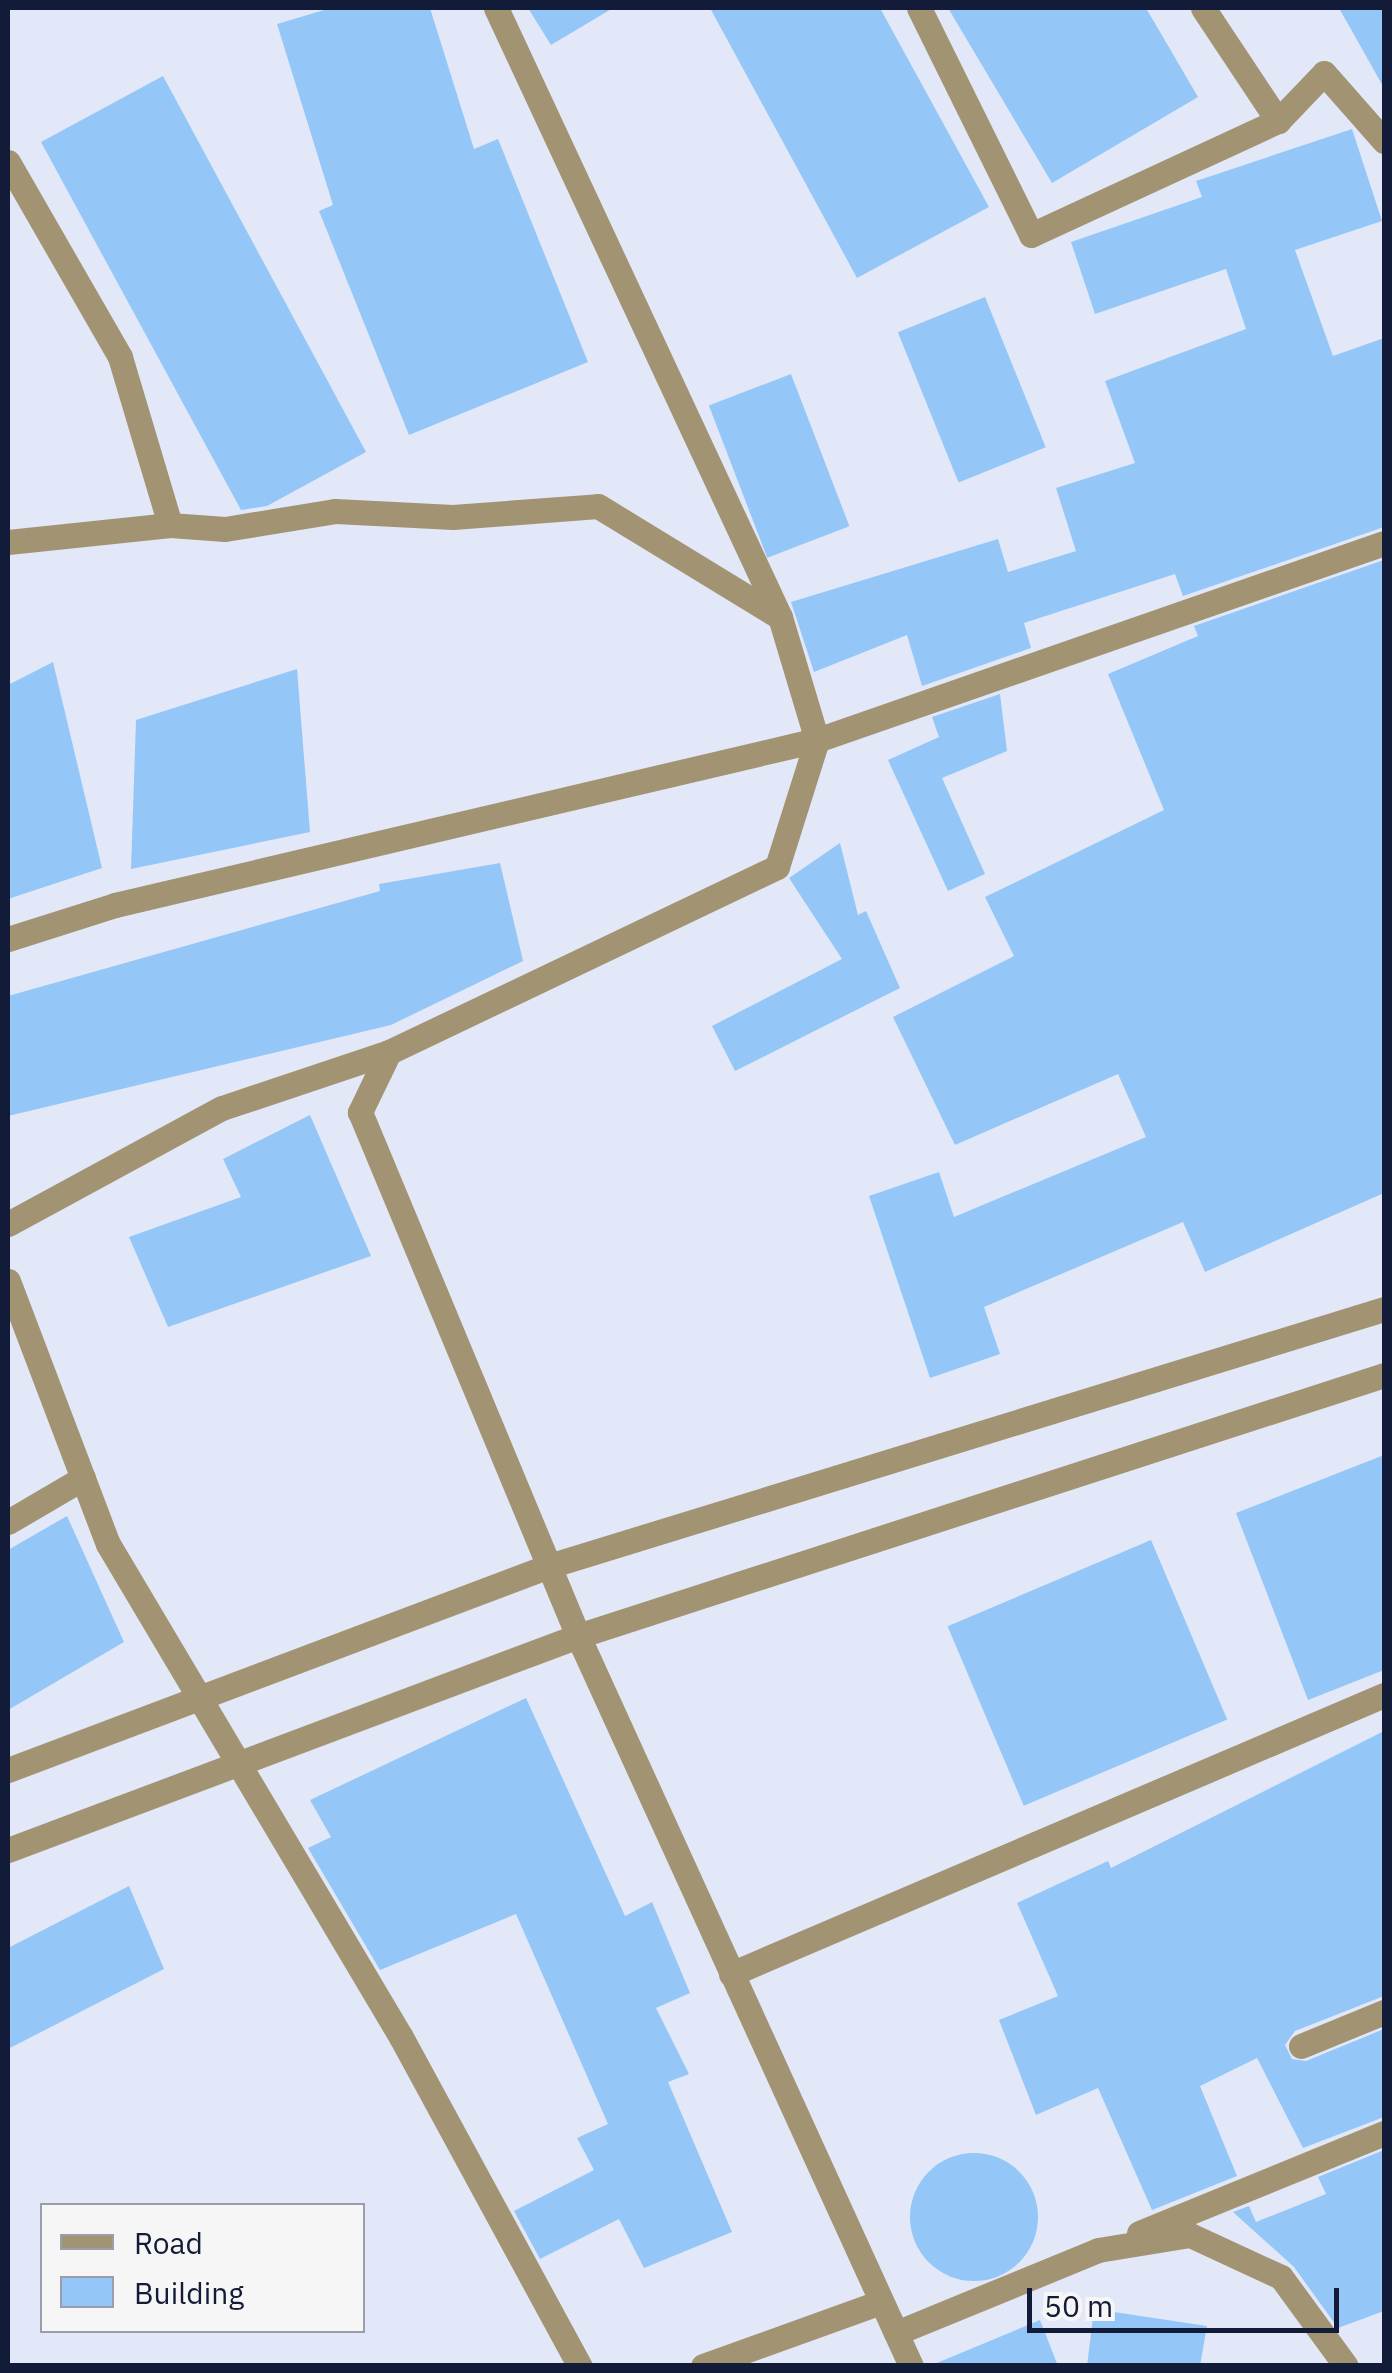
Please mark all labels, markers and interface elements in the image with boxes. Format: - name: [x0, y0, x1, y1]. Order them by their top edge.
- legend: [40, 2203, 365, 2333]
- text: Road: [134, 2223, 203, 2262]
- scale bar: [1032, 2268, 1344, 2330]
- text: Building: [134, 2273, 244, 2312]
- text: 50 m: [1044, 2286, 1113, 2325]

